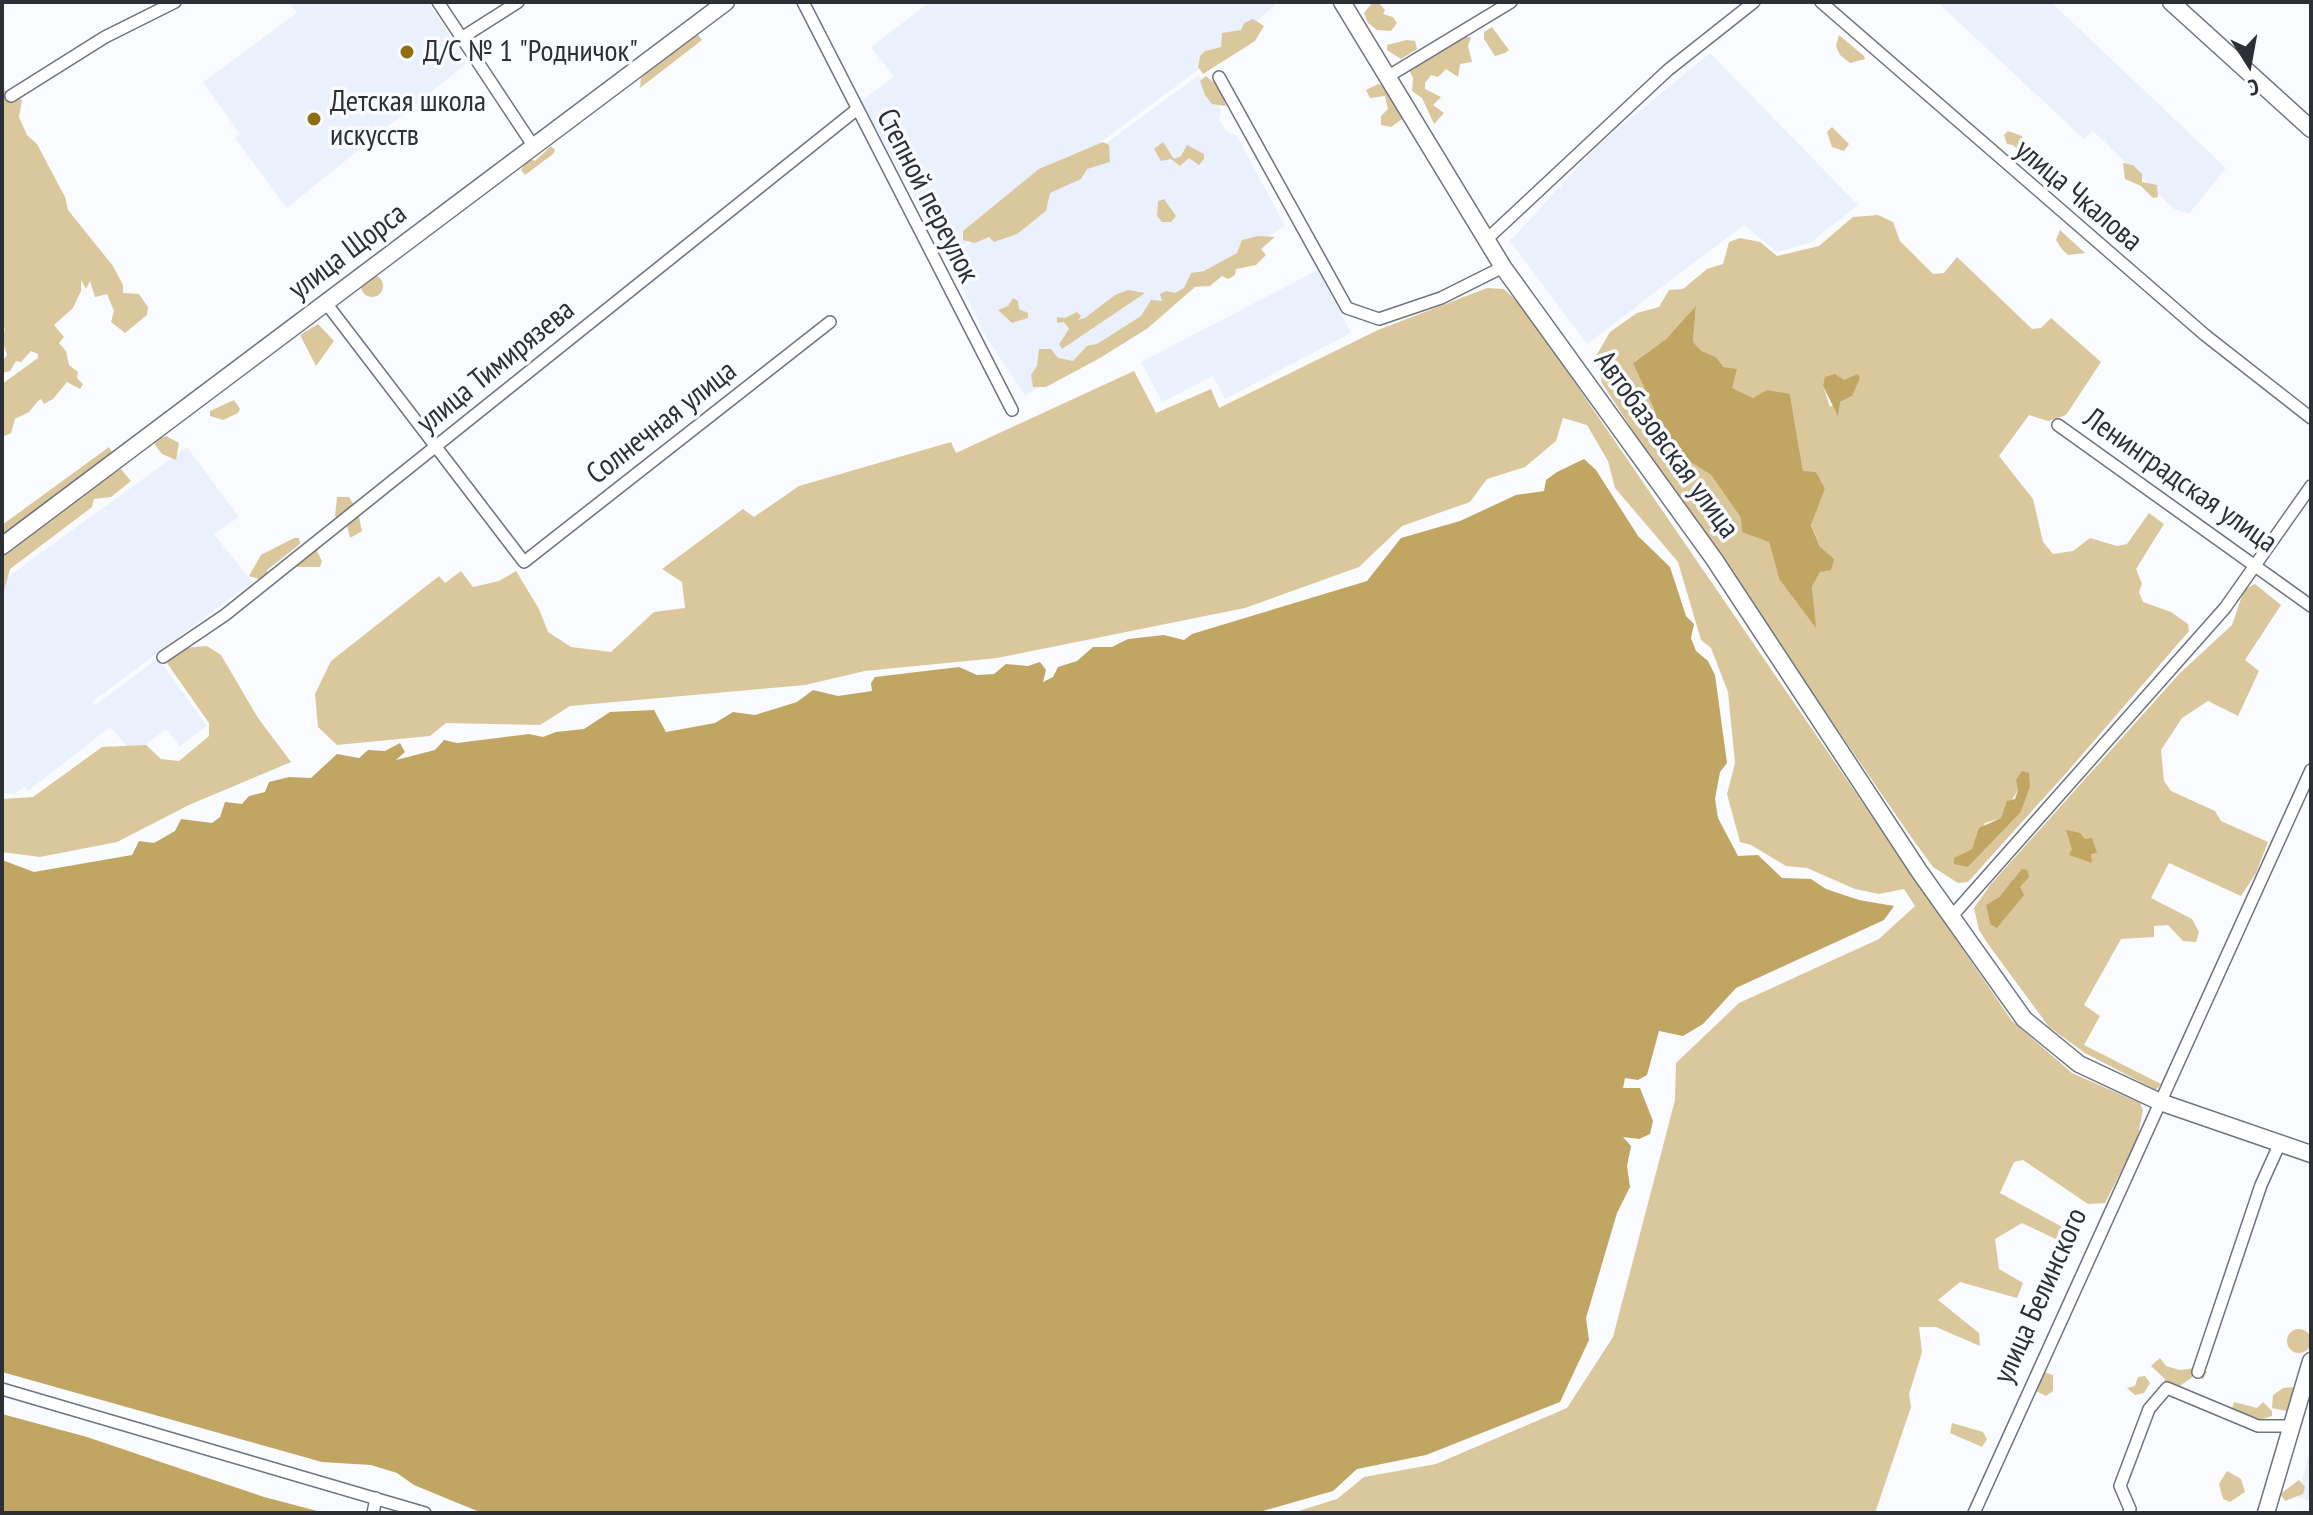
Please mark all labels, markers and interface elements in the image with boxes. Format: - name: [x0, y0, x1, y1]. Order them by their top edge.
- north arrow: [2209, 24, 2289, 104]
- place label: Д/С № 1 "Родничок": [423, 34, 638, 70]
- marker: Д/С № 1 "Родничок": [398, 43, 416, 61]
- text: С: [2246, 73, 2261, 102]
- place label: Детская школа искусств: [330, 84, 486, 154]
- street label: Степной переулок: [868, 103, 986, 289]
- marker: Детская школа искусств: [305, 110, 323, 128]
- street label: улица Чкалова: [2007, 132, 2149, 260]
- street label: улица Щорса: [282, 196, 414, 308]
- street label: улица Тимирязева: [410, 293, 582, 441]
- street label: Автобазовская улица: [1586, 344, 1746, 546]
- street label: Солнечная улица: [580, 353, 744, 493]
- street label: Ленинградская улица: [2076, 401, 2284, 561]
- street label: улица Белинского: [1986, 1203, 2096, 1389]

